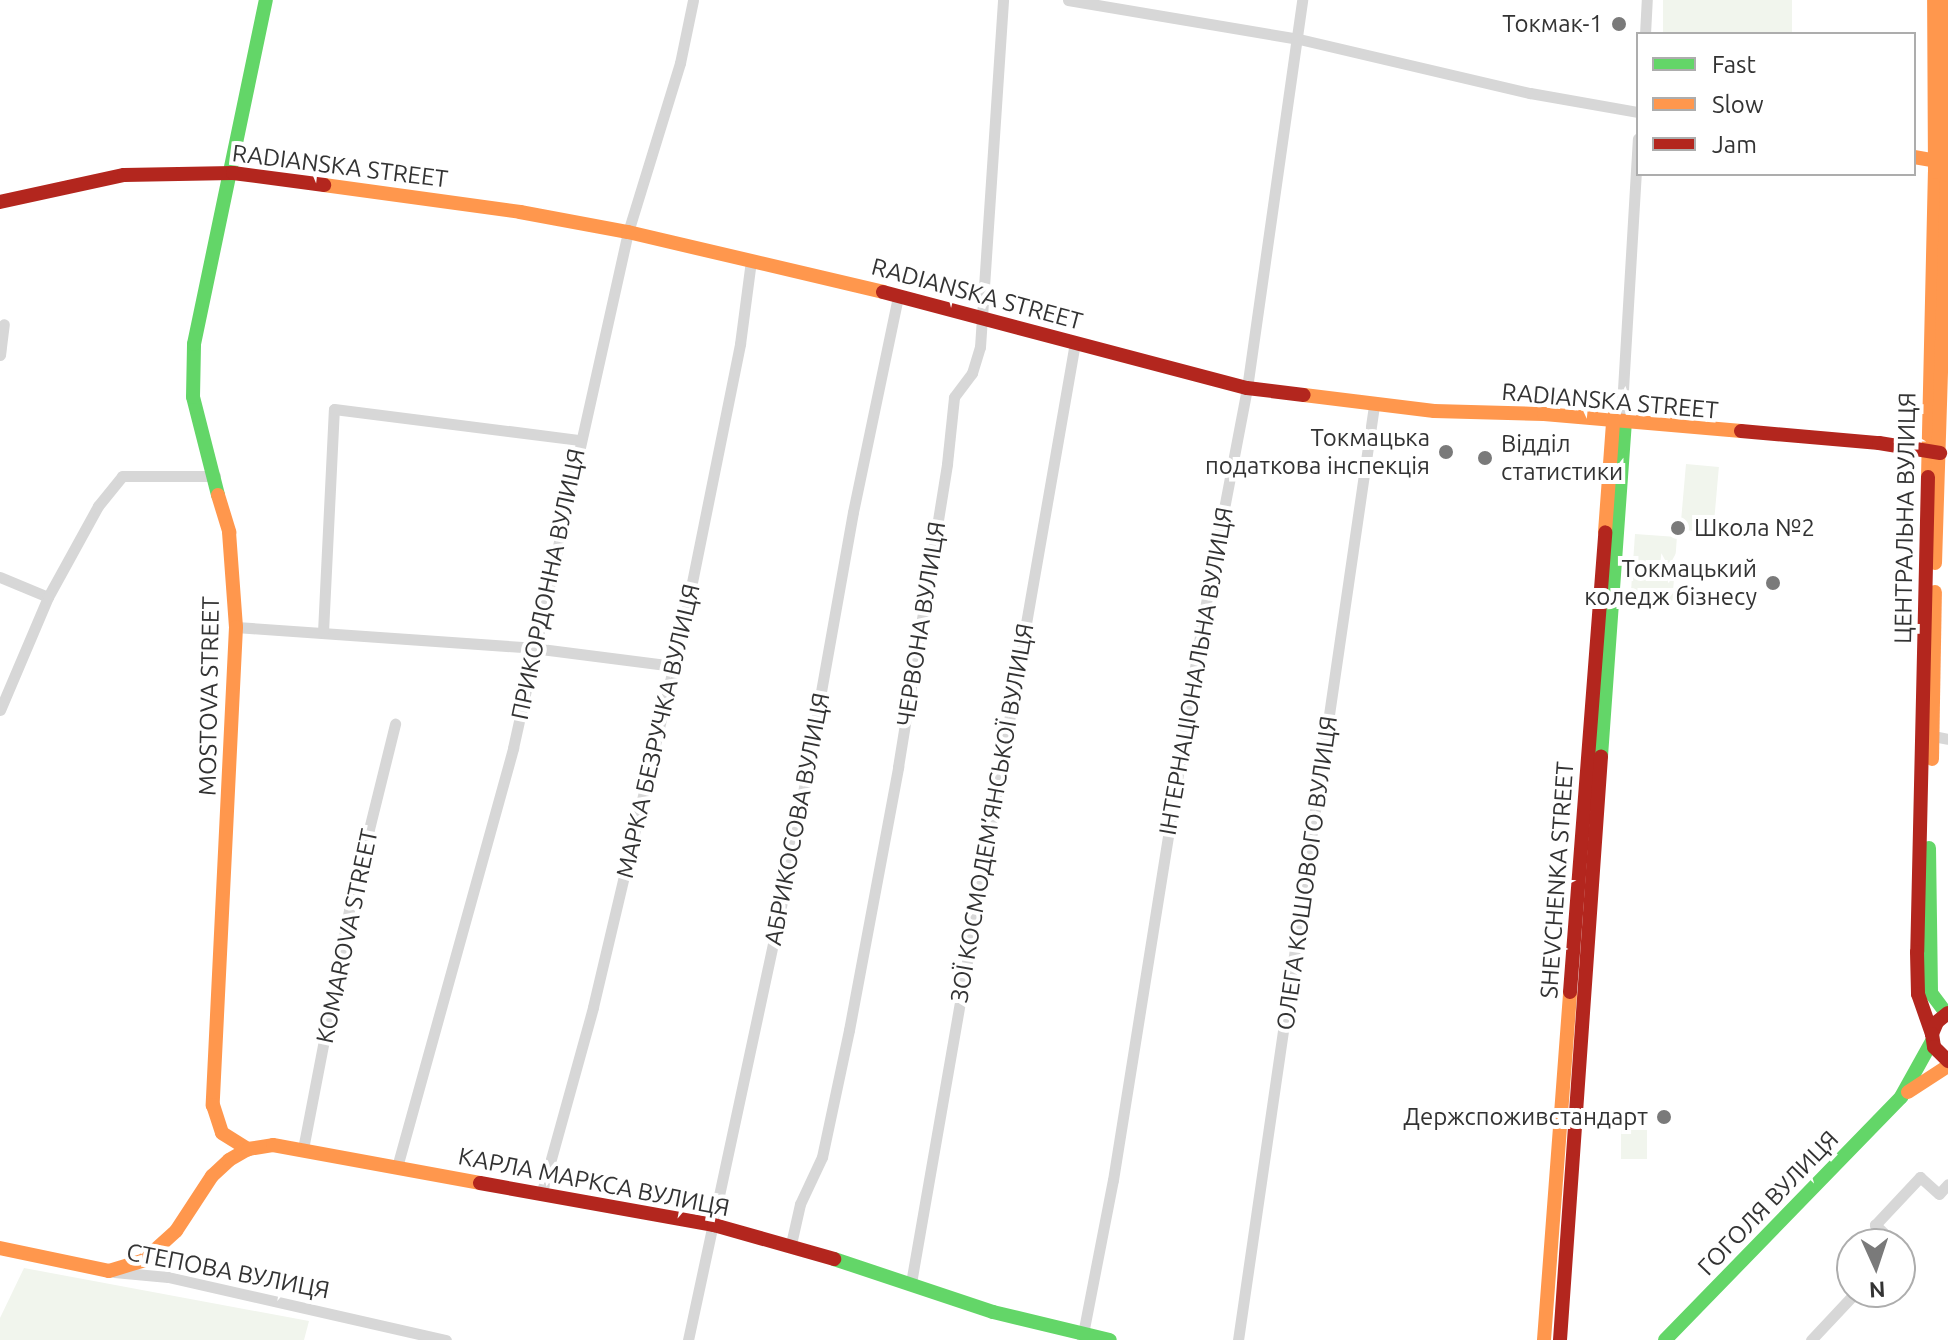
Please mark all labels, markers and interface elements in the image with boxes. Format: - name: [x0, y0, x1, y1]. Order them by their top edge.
- place label: Токмак-1: [1502, 10, 1603, 38]
- marker: Токмак-1: [1610, 15, 1628, 33]
- legend: [1636, 32, 1916, 176]
- text: Fast: [1712, 51, 1756, 78]
- text: Slow: [1712, 91, 1764, 118]
- text: Jam: [1712, 131, 1757, 158]
- street label: RADIANSKA STREET: [230, 138, 450, 194]
- street label: RADIANSKA STREET: [868, 252, 1086, 336]
- street label: RADIANSKA STREET: [1501, 377, 1719, 425]
- street label: ЦЕНТРАЛЬНА ВУЛИЦЯ: [1888, 392, 1922, 644]
- place label: Токмацька податкова інспекція: [1205, 424, 1430, 480]
- place label: Відділ статистики: [1501, 430, 1623, 486]
- marker: Токмацька податкова інспекція: [1437, 443, 1455, 461]
- street label: ПРИКОРДОННА ВУЛИЦЯ: [505, 446, 591, 722]
- marker: Відділ статистики: [1476, 449, 1494, 467]
- street label: ІНТЕРНАЦІОНАЛЬНА ВУЛИЦЯ: [1153, 505, 1239, 837]
- place label: Школа №2: [1694, 514, 1815, 542]
- street label: ЧЕРВОНА ВУЛИЦЯ: [891, 519, 951, 729]
- marker: Школа №2: [1669, 519, 1687, 537]
- place label: Токмацький коледж бізнесу: [1584, 555, 1757, 611]
- marker: Токмацький коледж бізнесу: [1764, 574, 1782, 592]
- street label: МАРКА БЕЗРУЧКА ВУЛИЦЯ: [610, 581, 706, 881]
- street label: MOSTOVA STREET: [193, 596, 225, 796]
- street label: ЗОЇ КОСМОДЕМ’ЯНСЬКОЇ ВУЛИЦЯ: [944, 621, 1040, 1005]
- street label: АБРИКОСОВА ВУЛИЦЯ: [758, 690, 836, 948]
- street label: ОЛЕГА КОШОВОГО ВУЛИЦЯ: [1271, 714, 1343, 1032]
- street label: SHEVCHENKA STREET: [1534, 761, 1580, 999]
- street label: KOMAROVA STREET: [310, 826, 384, 1046]
- place label: Держспоживстандарт: [1403, 1103, 1648, 1131]
- marker: Держспоживстандарт: [1655, 1108, 1673, 1126]
- street label: ГОГОЛЯ ВУЛИЦЯ: [1692, 1125, 1844, 1281]
- street label: КАРЛА МАРКСА ВУЛИЦЯ: [456, 1142, 732, 1222]
- north arrow: [1836, 1228, 1916, 1308]
- street label: СТЕПОВА ВУЛИЦЯ: [124, 1237, 332, 1305]
- text: N: [1868, 1278, 1886, 1303]

